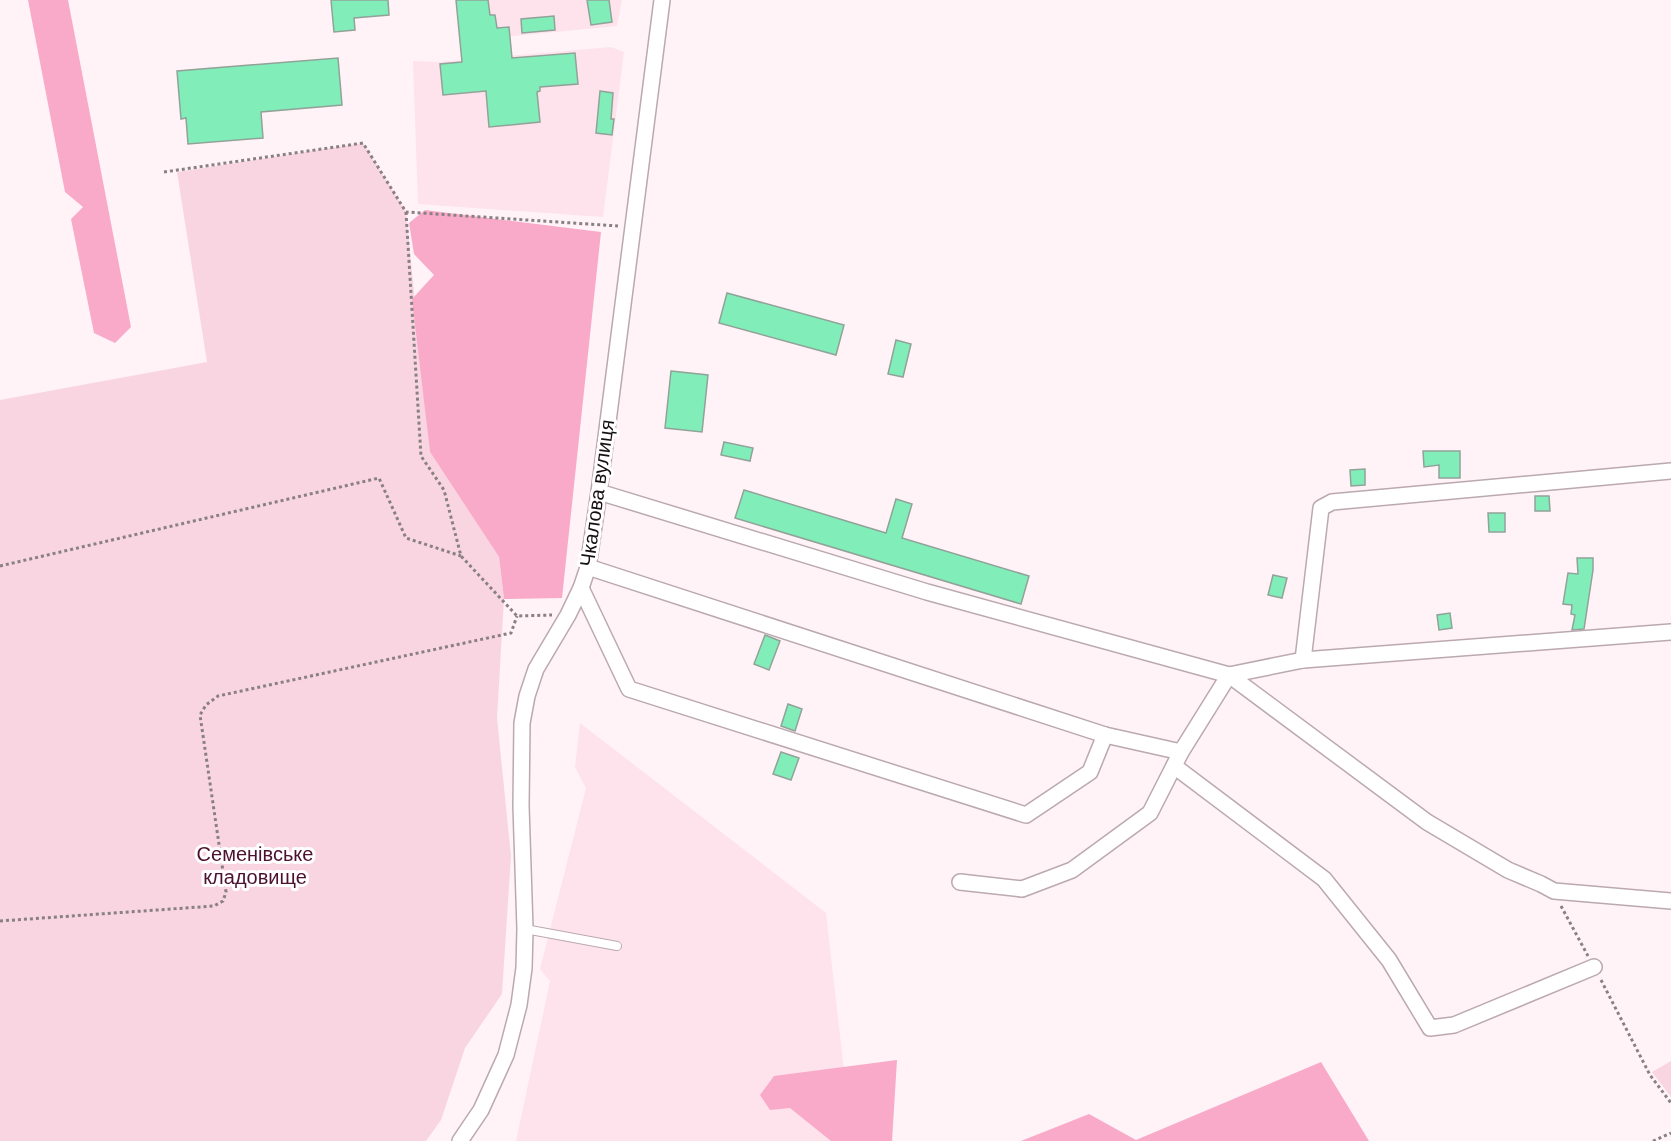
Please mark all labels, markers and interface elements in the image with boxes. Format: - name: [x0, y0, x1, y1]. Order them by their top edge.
- street label: Чкалова вулиця: [574, 418, 620, 568]
- park label: Семенівське кладовище: [197, 841, 313, 890]

